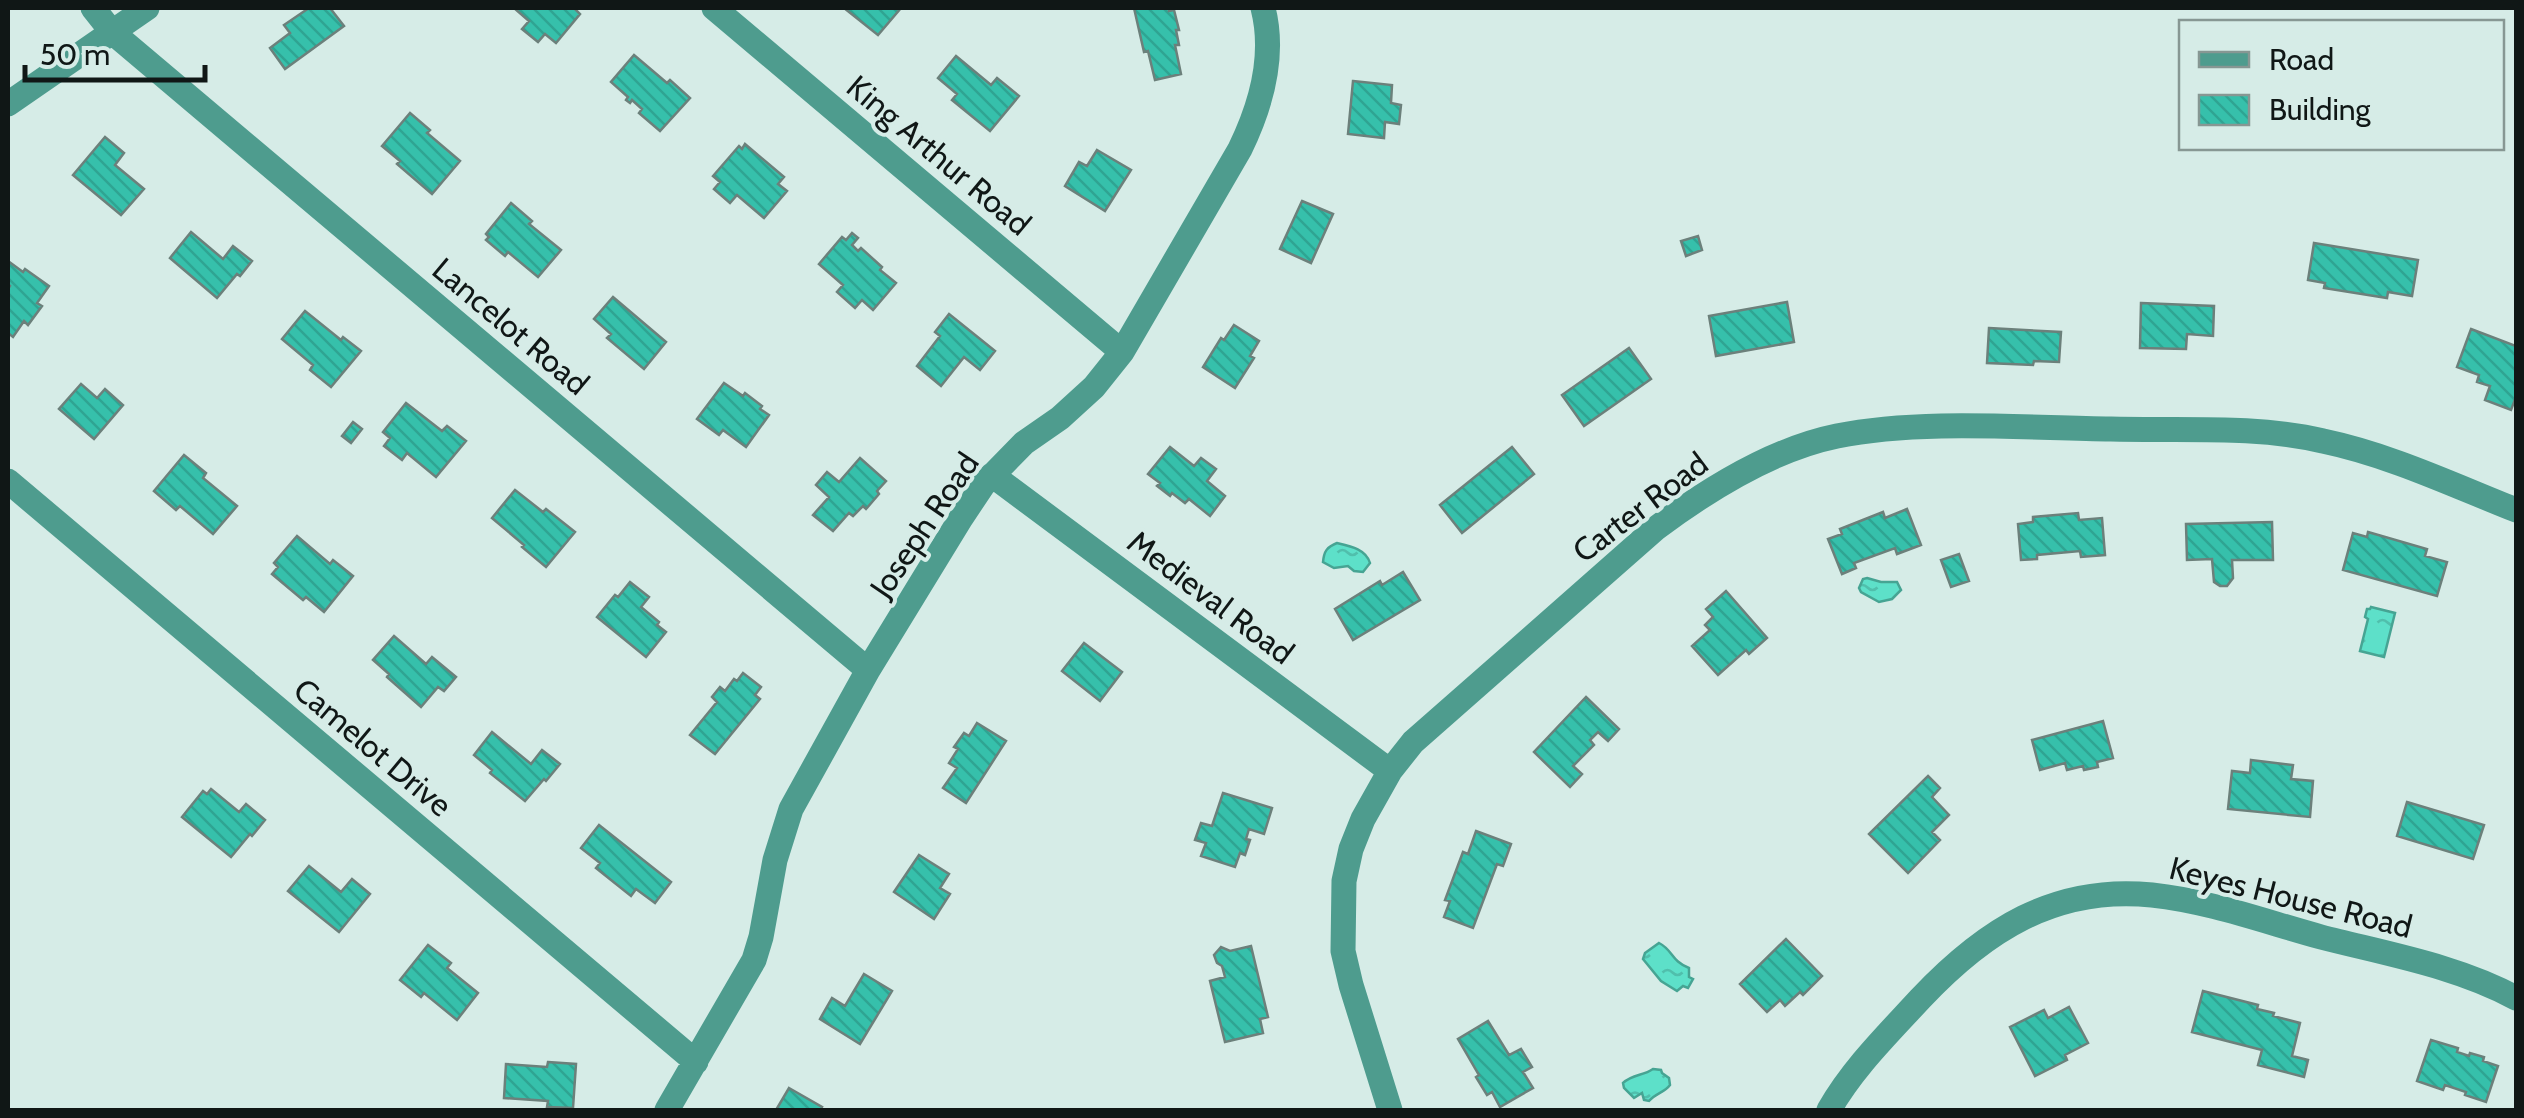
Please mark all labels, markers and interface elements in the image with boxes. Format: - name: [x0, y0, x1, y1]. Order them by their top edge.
- scale bar: [25, 20, 205, 82]
- legend: [2179, 20, 2504, 150]
- text: 50 m: [40, 36, 110, 73]
- text: Road: [2269, 41, 2334, 78]
- street label: King Arthur Road: [839, 67, 1039, 243]
- text: Building: [2269, 91, 2372, 128]
- street label: Lancelot Road: [425, 249, 597, 403]
- street label: Carter Road: [1565, 444, 1715, 570]
- street label: Joseph Road: [861, 445, 987, 606]
- street label: Medieval Road: [1120, 522, 1302, 672]
- street label: Camelot Drive: [286, 670, 460, 824]
- street label: Keyes House Road: [2166, 848, 2416, 946]

